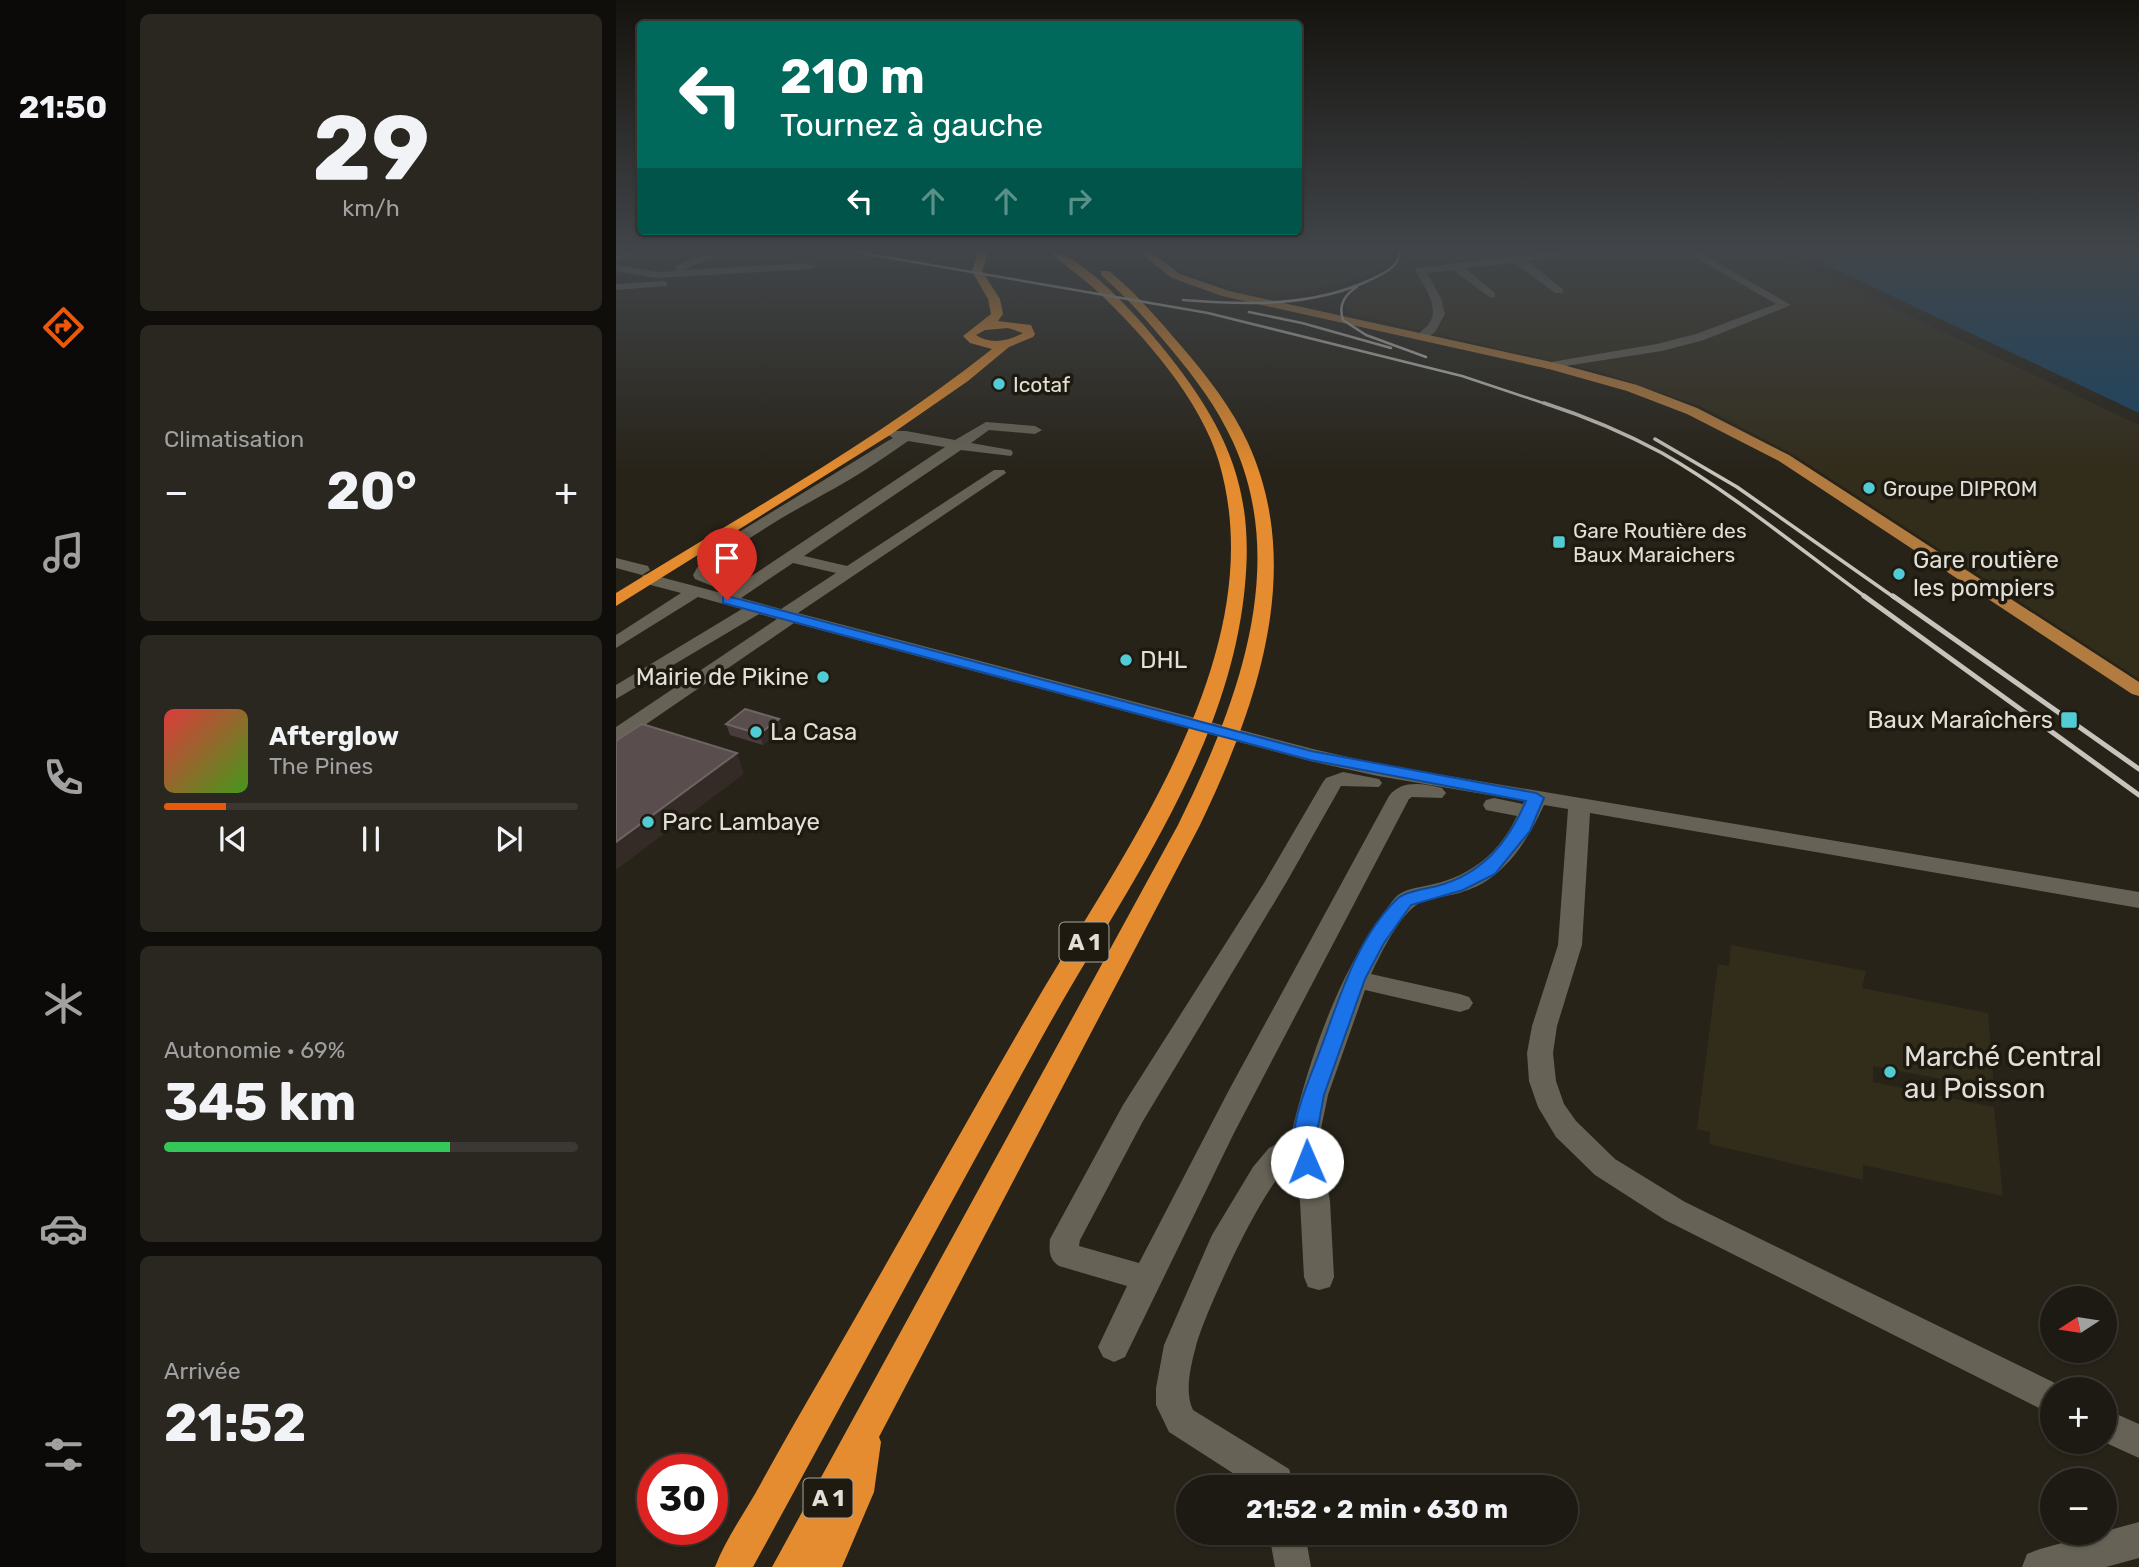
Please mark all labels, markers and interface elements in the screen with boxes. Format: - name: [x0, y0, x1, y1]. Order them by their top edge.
- text: 210 m: [780, 47, 925, 105]
- icon: left: [665, 49, 756, 140]
- text: 21:50: [19, 88, 107, 126]
- text: 29: [312, 94, 430, 202]
- text: Tournez à gauche: [780, 106, 1043, 144]
- icon: left: [841, 182, 879, 220]
- icon: ahead: [914, 182, 952, 220]
- icon: ahead: [987, 182, 1025, 220]
- icon: right: [1060, 182, 1098, 220]
- text: km/h: [342, 194, 400, 222]
- icon: directions: [39, 303, 88, 352]
- place label: Icotaf: [1013, 372, 1070, 397]
- marker: Icotaf: [991, 376, 1007, 392]
- text: Climatisation: [164, 425, 304, 453]
- text: 20°: [326, 460, 417, 522]
- text: −: [164, 469, 189, 515]
- text: +: [554, 469, 578, 515]
- place label: Groupe DIPROM: [1883, 476, 2038, 501]
- marker: Groupe DIPROM: [1861, 480, 1877, 496]
- place label: Gare Routière des Baux Maraichers: [1573, 518, 1747, 567]
- icon: music: [39, 528, 88, 577]
- pin: [697, 528, 757, 600]
- marker: Gare Routière des Baux Maraichers: [1551, 534, 1567, 550]
- icon: arrive: [708, 539, 746, 577]
- place label: Gare routière les pompiers: [1913, 546, 2059, 602]
- marker: Gare routière les pompiers: [1891, 566, 1907, 582]
- place label: DHL: [1140, 646, 1188, 674]
- marker: DHL: [1118, 652, 1134, 668]
- place label: Mairie de Pikine: [636, 663, 809, 691]
- marker: Mairie de Pikine: [815, 669, 831, 685]
- place label: Baux Maraîchers: [1868, 706, 2053, 734]
- marker: Baux Maraîchers: [2059, 710, 2079, 730]
- place label: La Casa: [770, 718, 857, 746]
- text: Afterglow: [269, 721, 399, 752]
- marker: La Casa: [748, 724, 764, 740]
- text: The Pines: [269, 752, 373, 780]
- icon: phone: [39, 753, 88, 802]
- place label: Parc Lambaye: [662, 808, 820, 836]
- marker: Parc Lambaye: [640, 814, 656, 830]
- icon: previous: [214, 820, 252, 858]
- icon: pause: [352, 820, 390, 858]
- icon: next: [490, 820, 528, 858]
- road number: A 1: [1060, 923, 1108, 962]
- icon: climate: [39, 979, 88, 1028]
- text: Autonomie · 69%: [164, 1036, 345, 1064]
- place label: Marché Central au Poisson: [1904, 1040, 2102, 1105]
- marker: Marché Central au Poisson: [1882, 1064, 1898, 1080]
- text: 345 km: [164, 1071, 357, 1133]
- position arrow: [1270, 1125, 1344, 1199]
- icon: car: [39, 1204, 88, 1253]
- north arrow: [2040, 1286, 2118, 1363]
- map controls: [2040, 1286, 2117, 1545]
- text: Arrivée: [164, 1357, 241, 1385]
- button: +: [2040, 1377, 2117, 1454]
- text: 21:52: [164, 1392, 306, 1454]
- icon: filters: [39, 1430, 88, 1479]
- speed limit sign: 30: [637, 1454, 728, 1545]
- button: −: [2040, 1468, 2117, 1545]
- road number: A 1: [804, 1478, 852, 1518]
- text: 21:52 · 2 min · 630 m: [1246, 1494, 1508, 1525]

